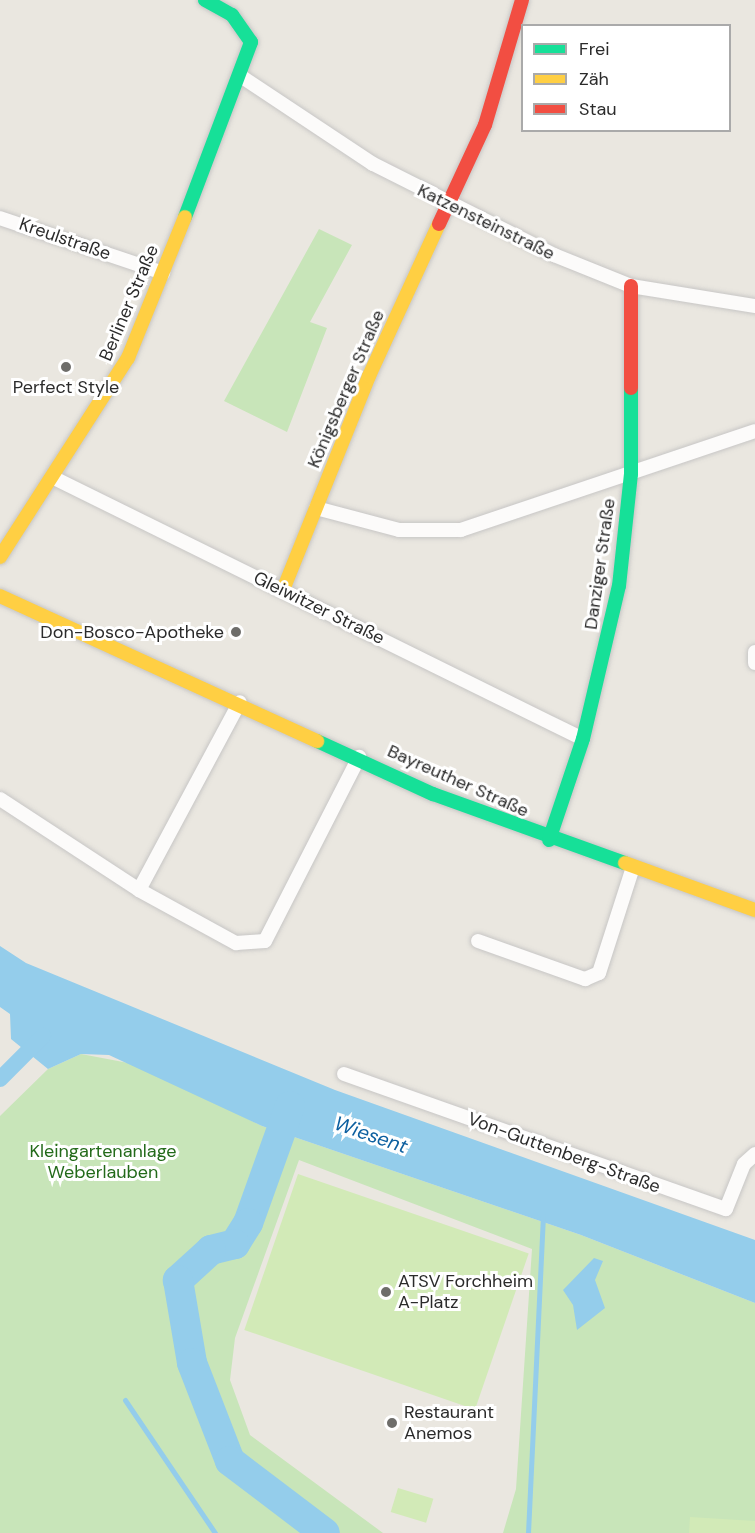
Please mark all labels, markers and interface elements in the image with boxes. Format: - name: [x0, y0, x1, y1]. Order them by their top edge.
- legend: [521, 24, 731, 132]
- text: Frei: [579, 37, 610, 61]
- text: Zäh: [579, 67, 609, 91]
- text: Stau: [579, 97, 617, 121]
- street label: Katzensteinstraße: [414, 179, 558, 265]
- street label: Kreulstraße: [16, 213, 114, 265]
- street label: Berliner Straße: [95, 242, 163, 364]
- street label: Königsberger Straße: [303, 307, 389, 471]
- marker: Perfect Style: [59, 360, 73, 374]
- place label: Perfect Style: [13, 376, 119, 398]
- street label: Danziger Straße: [580, 497, 620, 631]
- street label: Gleiwitzer Straße: [250, 567, 388, 649]
- place label: Don-Bosco-Apotheke: [40, 621, 224, 643]
- marker: Don-Bosco-Apotheke: [229, 625, 243, 639]
- street label: Bayreuther Straße: [384, 740, 532, 822]
- street label: Von-Guttenberg-Straße: [465, 1108, 663, 1198]
- water label: Wiesent: [331, 1111, 411, 1159]
- park label: Kleingartenanlage Weberlauben: [29, 1141, 177, 1184]
- place label: ATSV Forchheim A-Platz: [398, 1271, 533, 1314]
- marker: ATSV Forchheim A-Platz: [379, 1285, 393, 1299]
- place label: Restaurant Anemos: [404, 1402, 494, 1444]
- marker: Restaurant Anemos: [385, 1416, 399, 1430]

